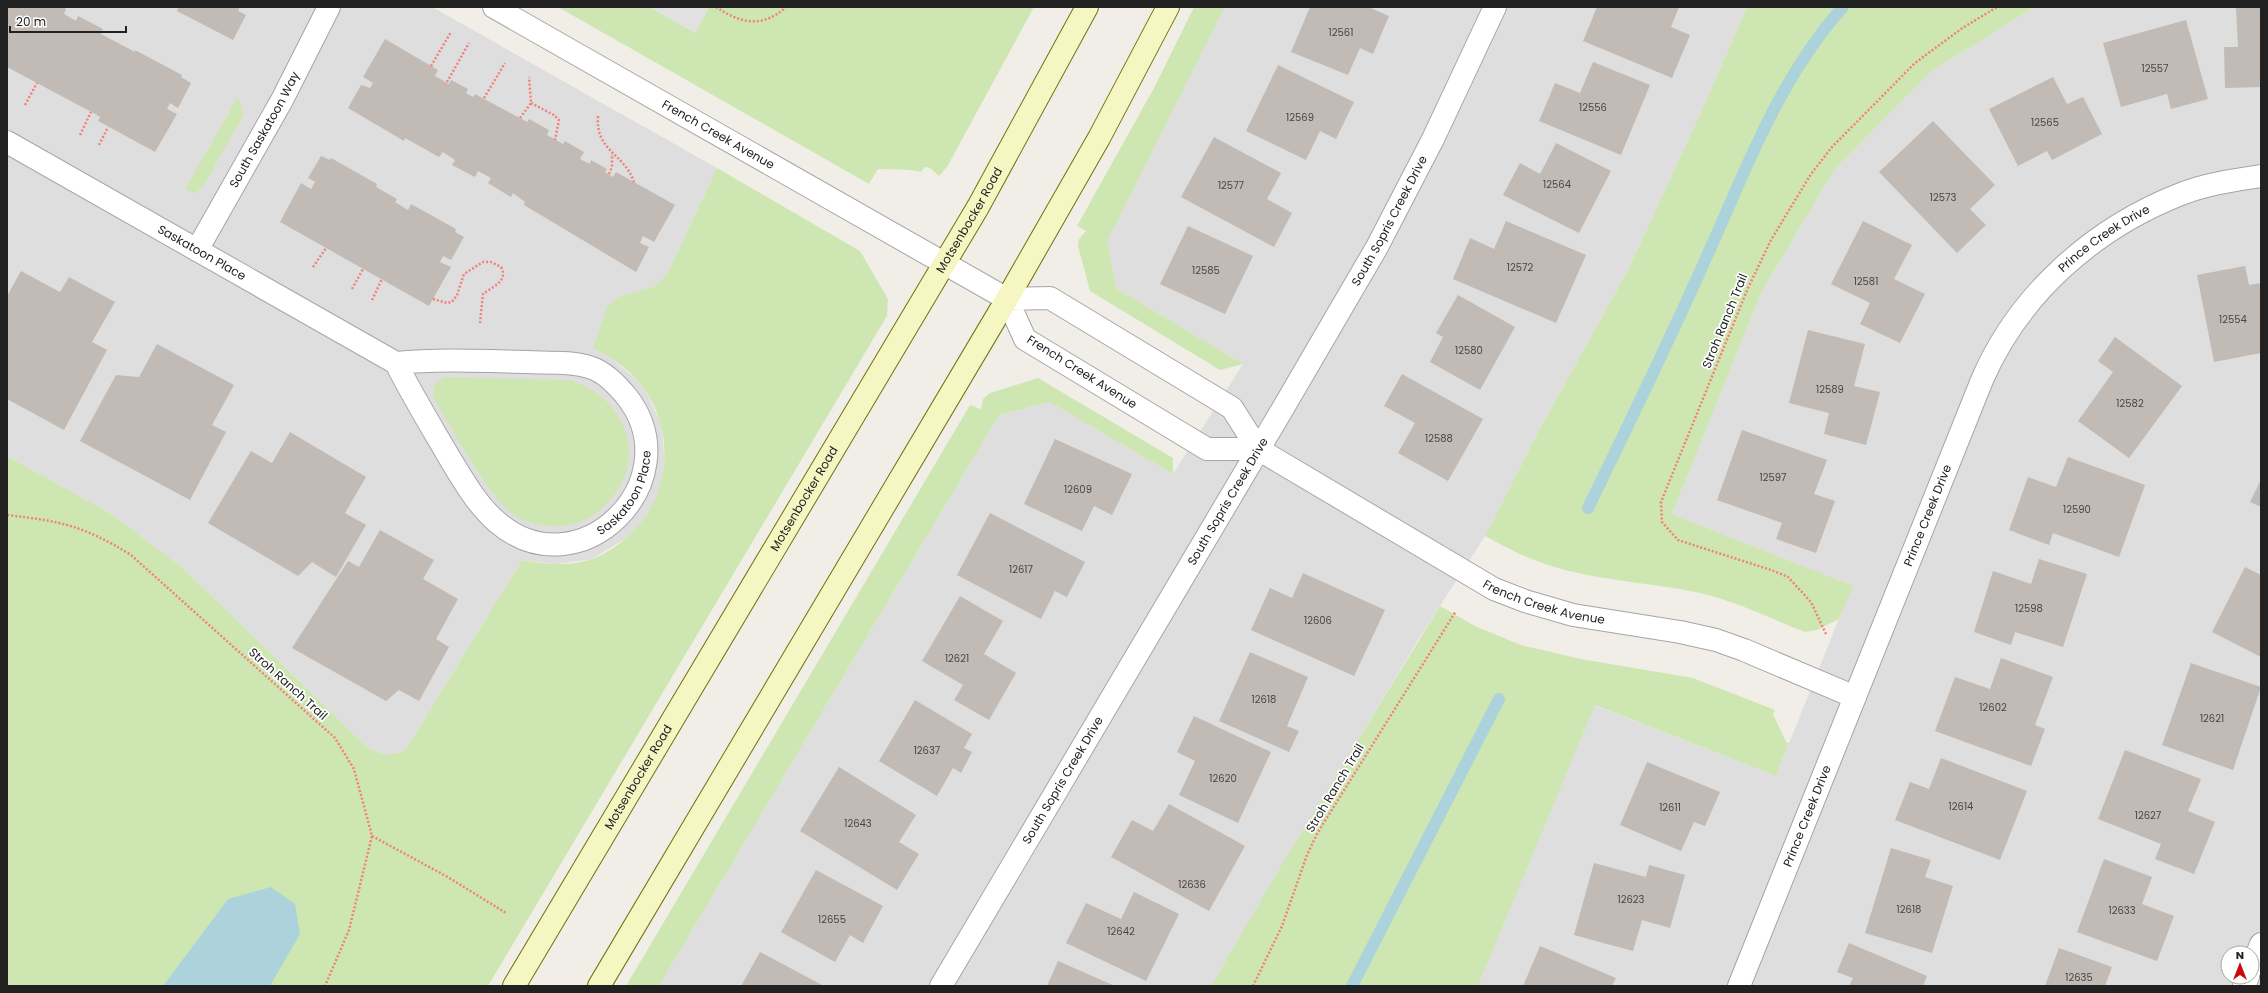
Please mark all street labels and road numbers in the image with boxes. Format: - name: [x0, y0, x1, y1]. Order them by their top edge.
- street label: South Saskatoon Way: [225, 68, 303, 191]
- street label: French Creek Avenue: [659, 95, 778, 173]
- street label: South Sopris Creek Drive: [1347, 152, 1431, 289]
- street label: Motsenbocker Road: [932, 164, 1006, 276]
- street label: Prince Creek Drive: [2054, 200, 2152, 276]
- street label: Saskatoon Place: [155, 220, 249, 284]
- street label: Stroh Ranch Trail: [1698, 271, 1751, 371]
- street label: French Creek Avenue: [1024, 331, 1141, 412]
- street label: South Sopris Creek Drive: [1183, 434, 1272, 568]
- street label: Motsenbocker Road: [766, 443, 842, 554]
- street label: Saskatoon Place: [593, 450, 654, 539]
- street label: Prince Creek Drive: [1899, 462, 1955, 569]
- street label: French Creek Avenue: [1480, 575, 1606, 628]
- street label: Stroh Ranch Trail: [245, 644, 331, 724]
- street label: South Sopris Creek Drive: [1018, 713, 1107, 847]
- street label: Motsenbocker Road: [600, 721, 676, 833]
- street label: Stroh Ranch Trail: [1301, 740, 1368, 835]
- street label: Prince Creek Drive: [1779, 763, 1835, 869]

